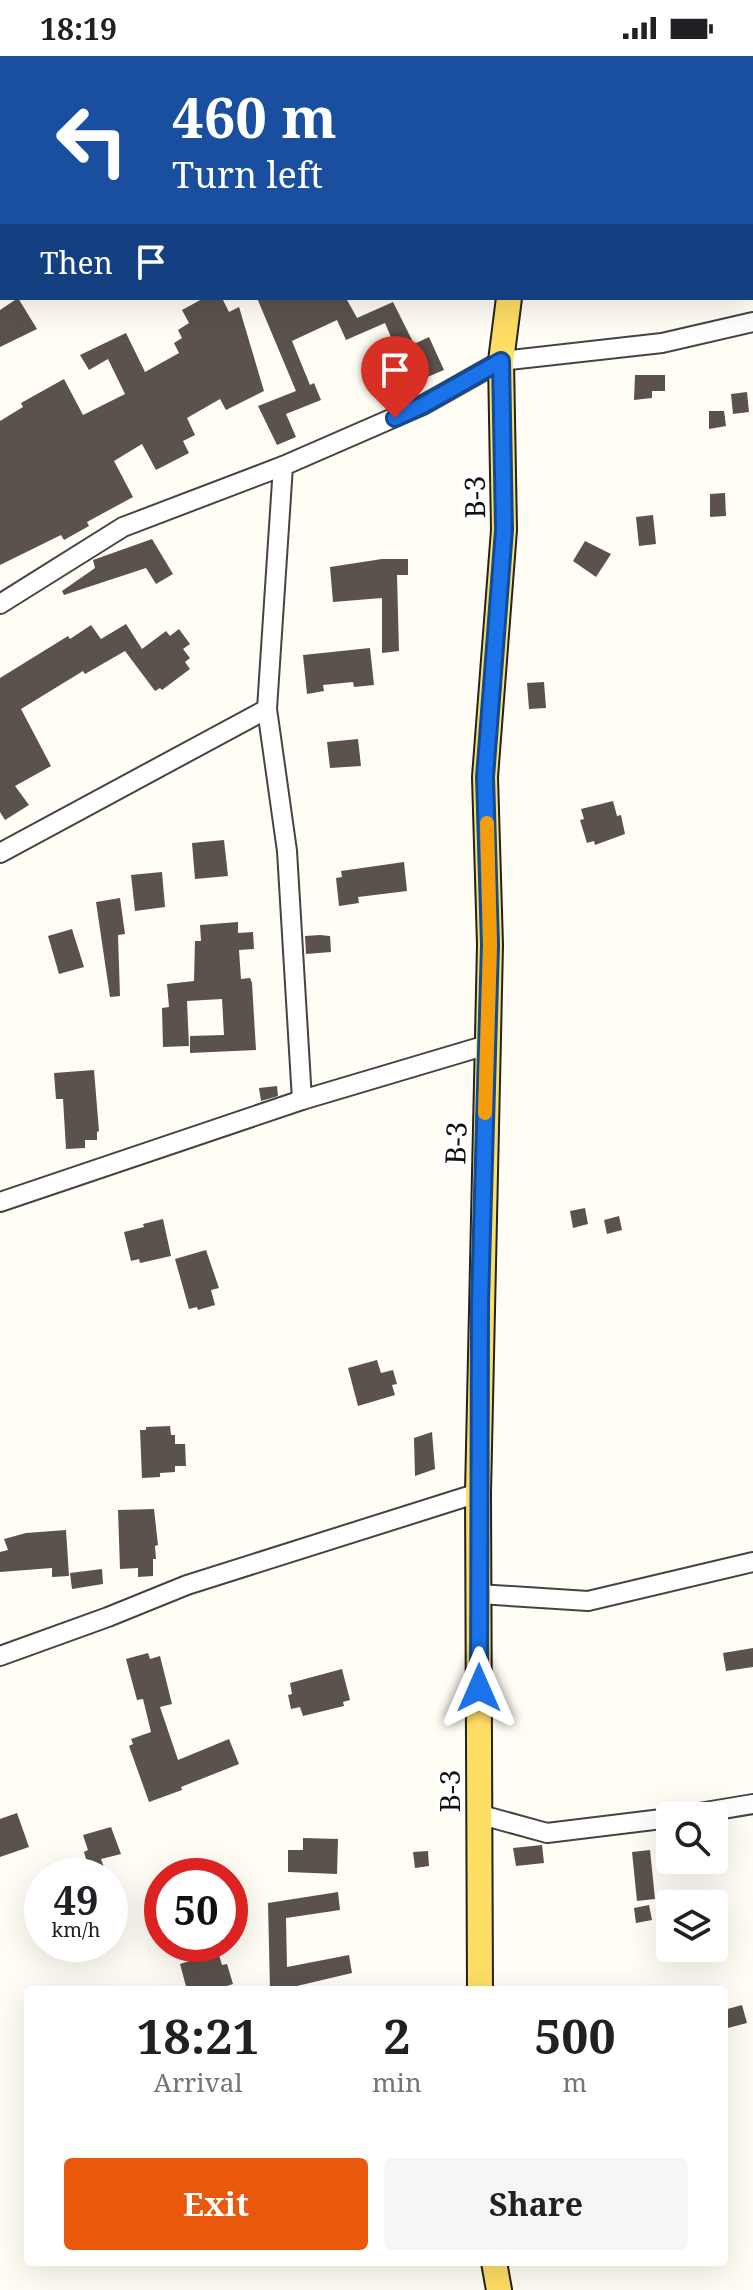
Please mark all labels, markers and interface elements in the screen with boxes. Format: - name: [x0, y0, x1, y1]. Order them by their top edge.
- text: 18:19: [40, 8, 117, 49]
- text: 460 m: [172, 78, 337, 154]
- icon: left: [40, 88, 144, 192]
- text: Turn left: [172, 150, 323, 199]
- icon: arrive: [129, 240, 173, 284]
- text: Then: [40, 242, 113, 283]
- pin: [361, 336, 429, 418]
- icon: arrive: [373, 348, 417, 392]
- street label: B-3: [455, 475, 493, 519]
- street label: B-3: [435, 1121, 475, 1165]
- position arrow: [437, 1646, 521, 1730]
- street label: B-3: [430, 1770, 468, 1812]
- map controls: [656, 1802, 728, 1962]
- button: search: [656, 1802, 728, 1874]
- speed limit sign: 50: [144, 1858, 248, 1962]
- text: 49: [53, 1872, 99, 1927]
- button: layers: [656, 1890, 728, 1962]
- text: km/h: [51, 1916, 101, 1943]
- text: 18:21: [136, 2003, 260, 2068]
- text: 2: [383, 2003, 410, 2068]
- text: 500: [534, 2003, 616, 2068]
- text: Arrival: [154, 2064, 242, 2100]
- text: min: [372, 2064, 422, 2100]
- text: m: [563, 2064, 587, 2100]
- button: Exit: [64, 2158, 368, 2250]
- button: Share: [384, 2158, 688, 2250]

